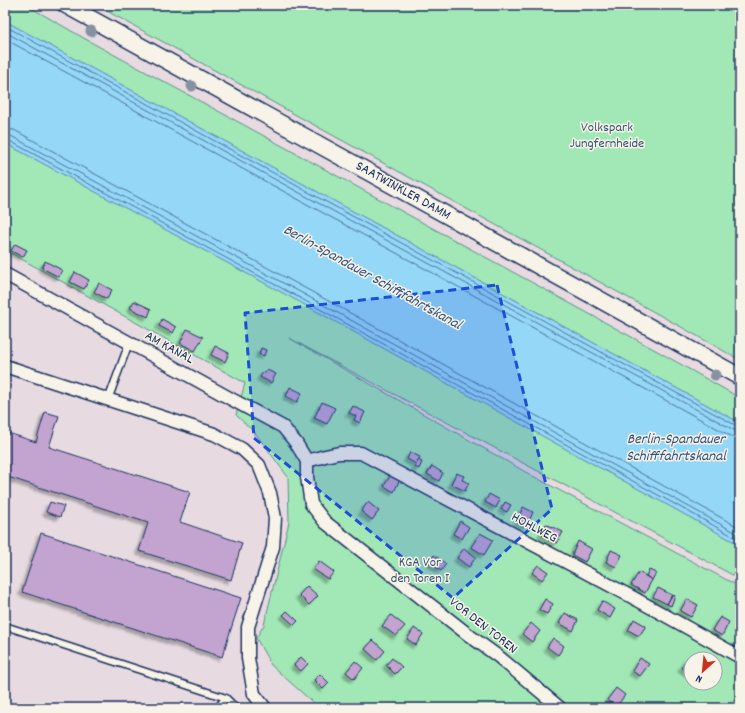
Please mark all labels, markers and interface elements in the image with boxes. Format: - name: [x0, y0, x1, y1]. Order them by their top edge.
- park label: Volkspark Jungfernheide: [570, 118, 644, 154]
- street label: SAATWINKLER DAMM: [352, 157, 454, 225]
- water label: Berlin-Spandauer Schifffahrtskanal: [279, 220, 466, 337]
- street label: AM KANAL: [141, 326, 197, 370]
- water label: Berlin-Spandauer Schifffahrtskanal: [626, 429, 727, 468]
- street label: HOHLWEG: [507, 508, 561, 548]
- park label: KGA Vor den Toren I: [391, 553, 450, 589]
- street label: VOR DEN TOREN: [444, 593, 522, 659]
- north arrow: [683, 651, 723, 691]
- text: N: [693, 670, 705, 686]

